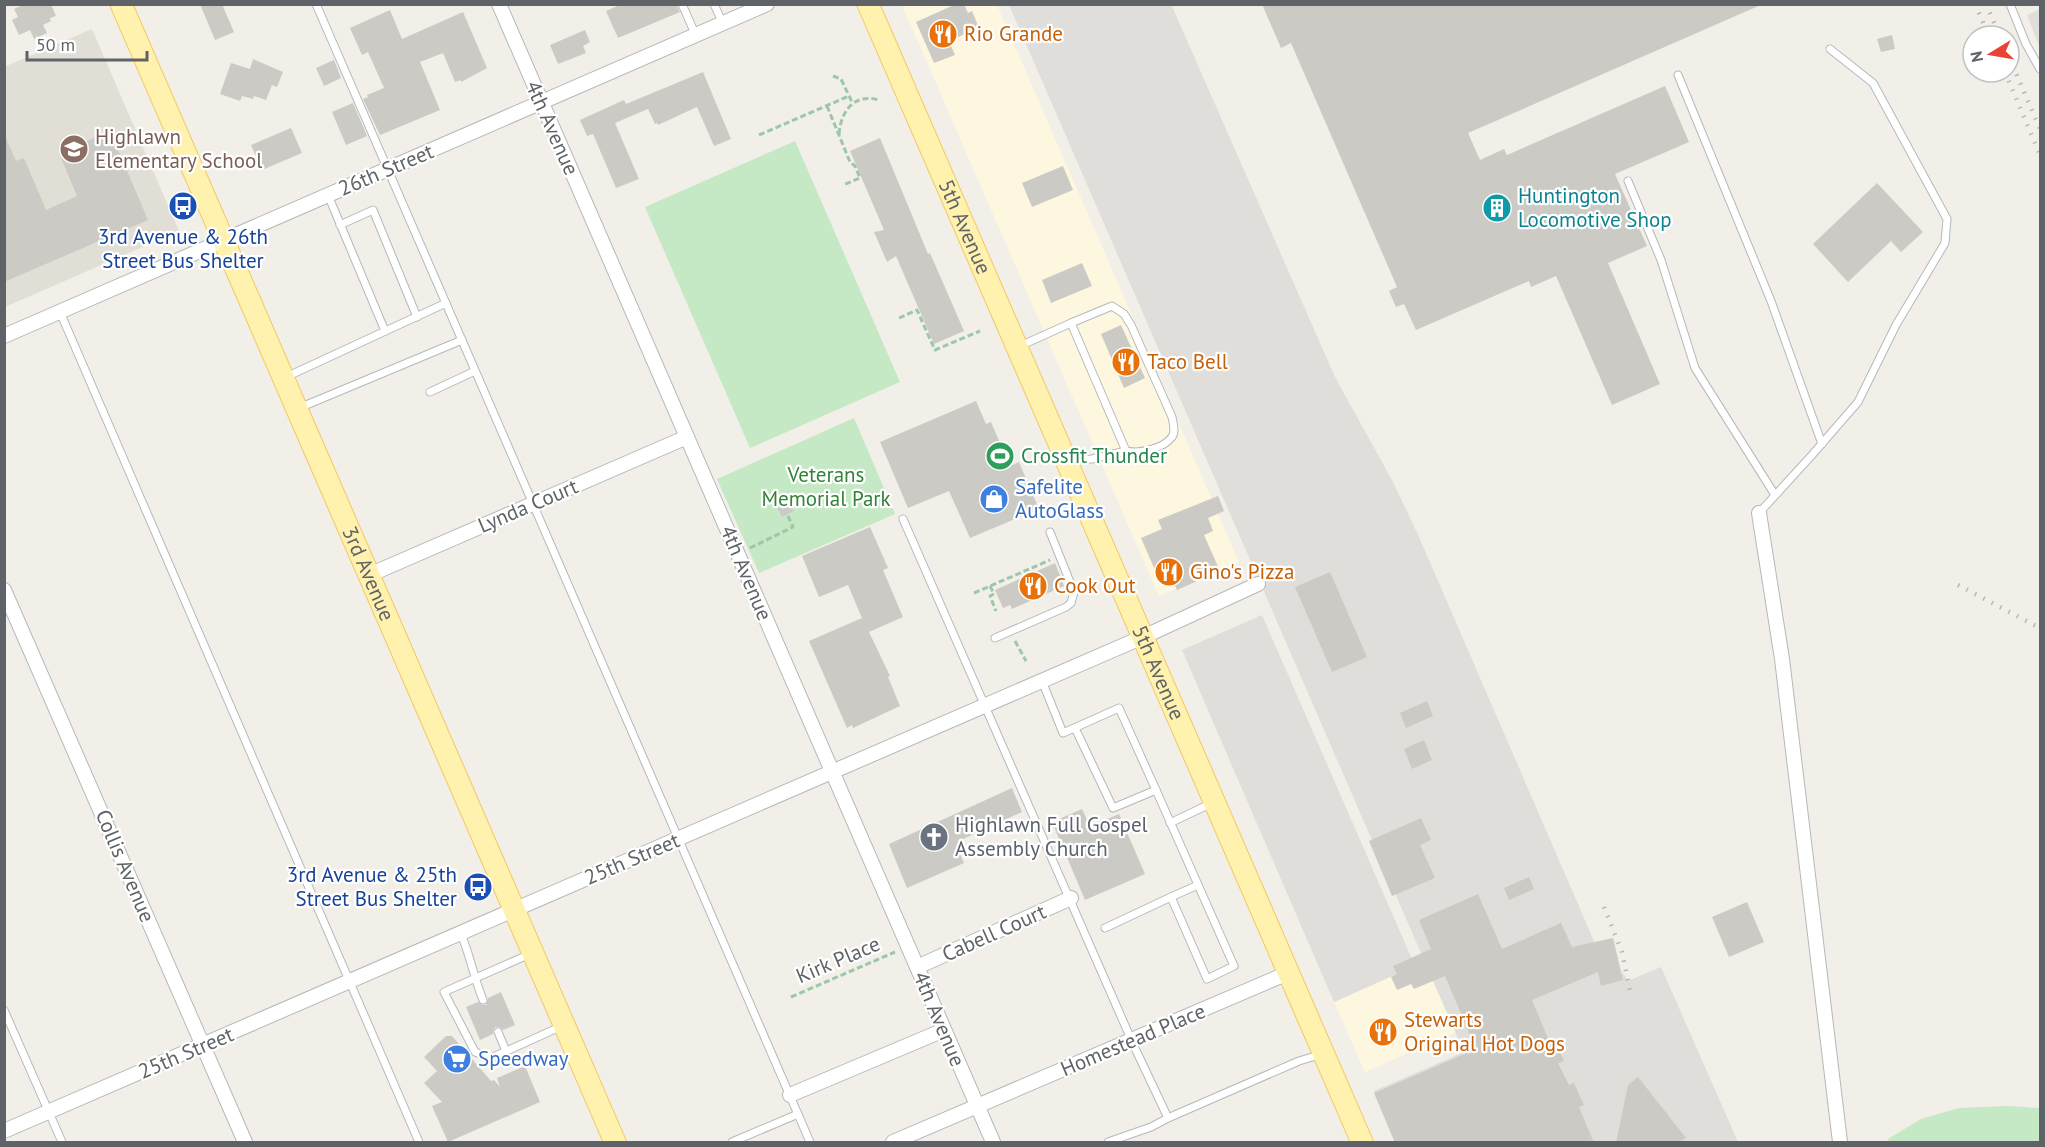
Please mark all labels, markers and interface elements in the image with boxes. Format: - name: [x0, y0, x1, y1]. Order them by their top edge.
- restaurant icon: Rio Grande: [927, 18, 959, 50]
- place label: Rio Grande: [964, 20, 1063, 47]
- scale bar: [27, 24, 147, 62]
- north arrow: [1961, 24, 2021, 84]
- text: 50 m: [36, 33, 75, 56]
- text: N: [1965, 50, 1987, 64]
- street label: 4th Avenue: [520, 76, 585, 179]
- place label: Highlawn Elementary School: [95, 123, 262, 174]
- school or university icon: Highlawn Elementary School: [58, 133, 90, 165]
- street label: 26th Street: [334, 137, 437, 202]
- street label: 5th Avenue: [933, 175, 998, 278]
- place label: Huntington Locomotive Shop: [1518, 182, 1672, 233]
- bus stop icon: 3rd Avenue & 26th Street Bus Shelter: [167, 190, 199, 222]
- building icon: Huntington Locomotive Shop: [1481, 192, 1513, 224]
- place label: 3rd Avenue & 26th Street Bus Shelter: [98, 223, 268, 274]
- restaurant icon: Taco Bell: [1110, 346, 1142, 378]
- place label: Taco Bell: [1147, 348, 1228, 375]
- sports icon: Crossfit Thunder: [984, 440, 1016, 472]
- place label: Crossfit Thunder: [1021, 442, 1167, 469]
- park label: Veterans Memorial Park: [761, 461, 891, 512]
- street label: Lynda Court: [474, 472, 582, 539]
- place label: Safelite AutoGlass: [1015, 473, 1104, 524]
- shop icon: Safelite AutoGlass: [978, 483, 1010, 515]
- street label: 4th Avenue: [714, 521, 779, 624]
- street label: 3rd Avenue: [336, 522, 401, 625]
- restaurant icon: Gino's Pizza: [1153, 556, 1185, 588]
- place label: Gino's Pizza: [1190, 558, 1294, 585]
- restaurant icon: Cook Out: [1017, 570, 1049, 602]
- place label: Cook Out: [1054, 572, 1136, 599]
- street label: 5th Avenue: [1126, 621, 1191, 724]
- street label: Collis Avenue: [90, 805, 161, 926]
- place label: Highlawn Full Gospel Assembly Church: [955, 811, 1148, 862]
- church icon: Highlawn Full Gospel Assembly Church: [918, 821, 950, 853]
- street label: 25th Street: [580, 826, 683, 891]
- place label: 3rd Avenue & 25th Street Bus Shelter: [287, 861, 457, 912]
- bus stop icon: 3rd Avenue & 25th Street Bus Shelter: [462, 871, 494, 903]
- street label: Cabell Court: [938, 898, 1050, 967]
- street label: Kirk Place: [792, 930, 884, 989]
- street label: 4th Avenue: [907, 967, 972, 1070]
- street label: Homestead Place: [1056, 997, 1209, 1082]
- place label: Stewarts Original Hot Dogs: [1404, 1006, 1565, 1057]
- restaurant icon: Stewarts Original Hot Dogs: [1367, 1016, 1399, 1048]
- street label: 25th Street: [134, 1020, 237, 1085]
- supermarket icon: Speedway: [441, 1043, 473, 1075]
- place label: Speedway: [478, 1045, 569, 1072]

